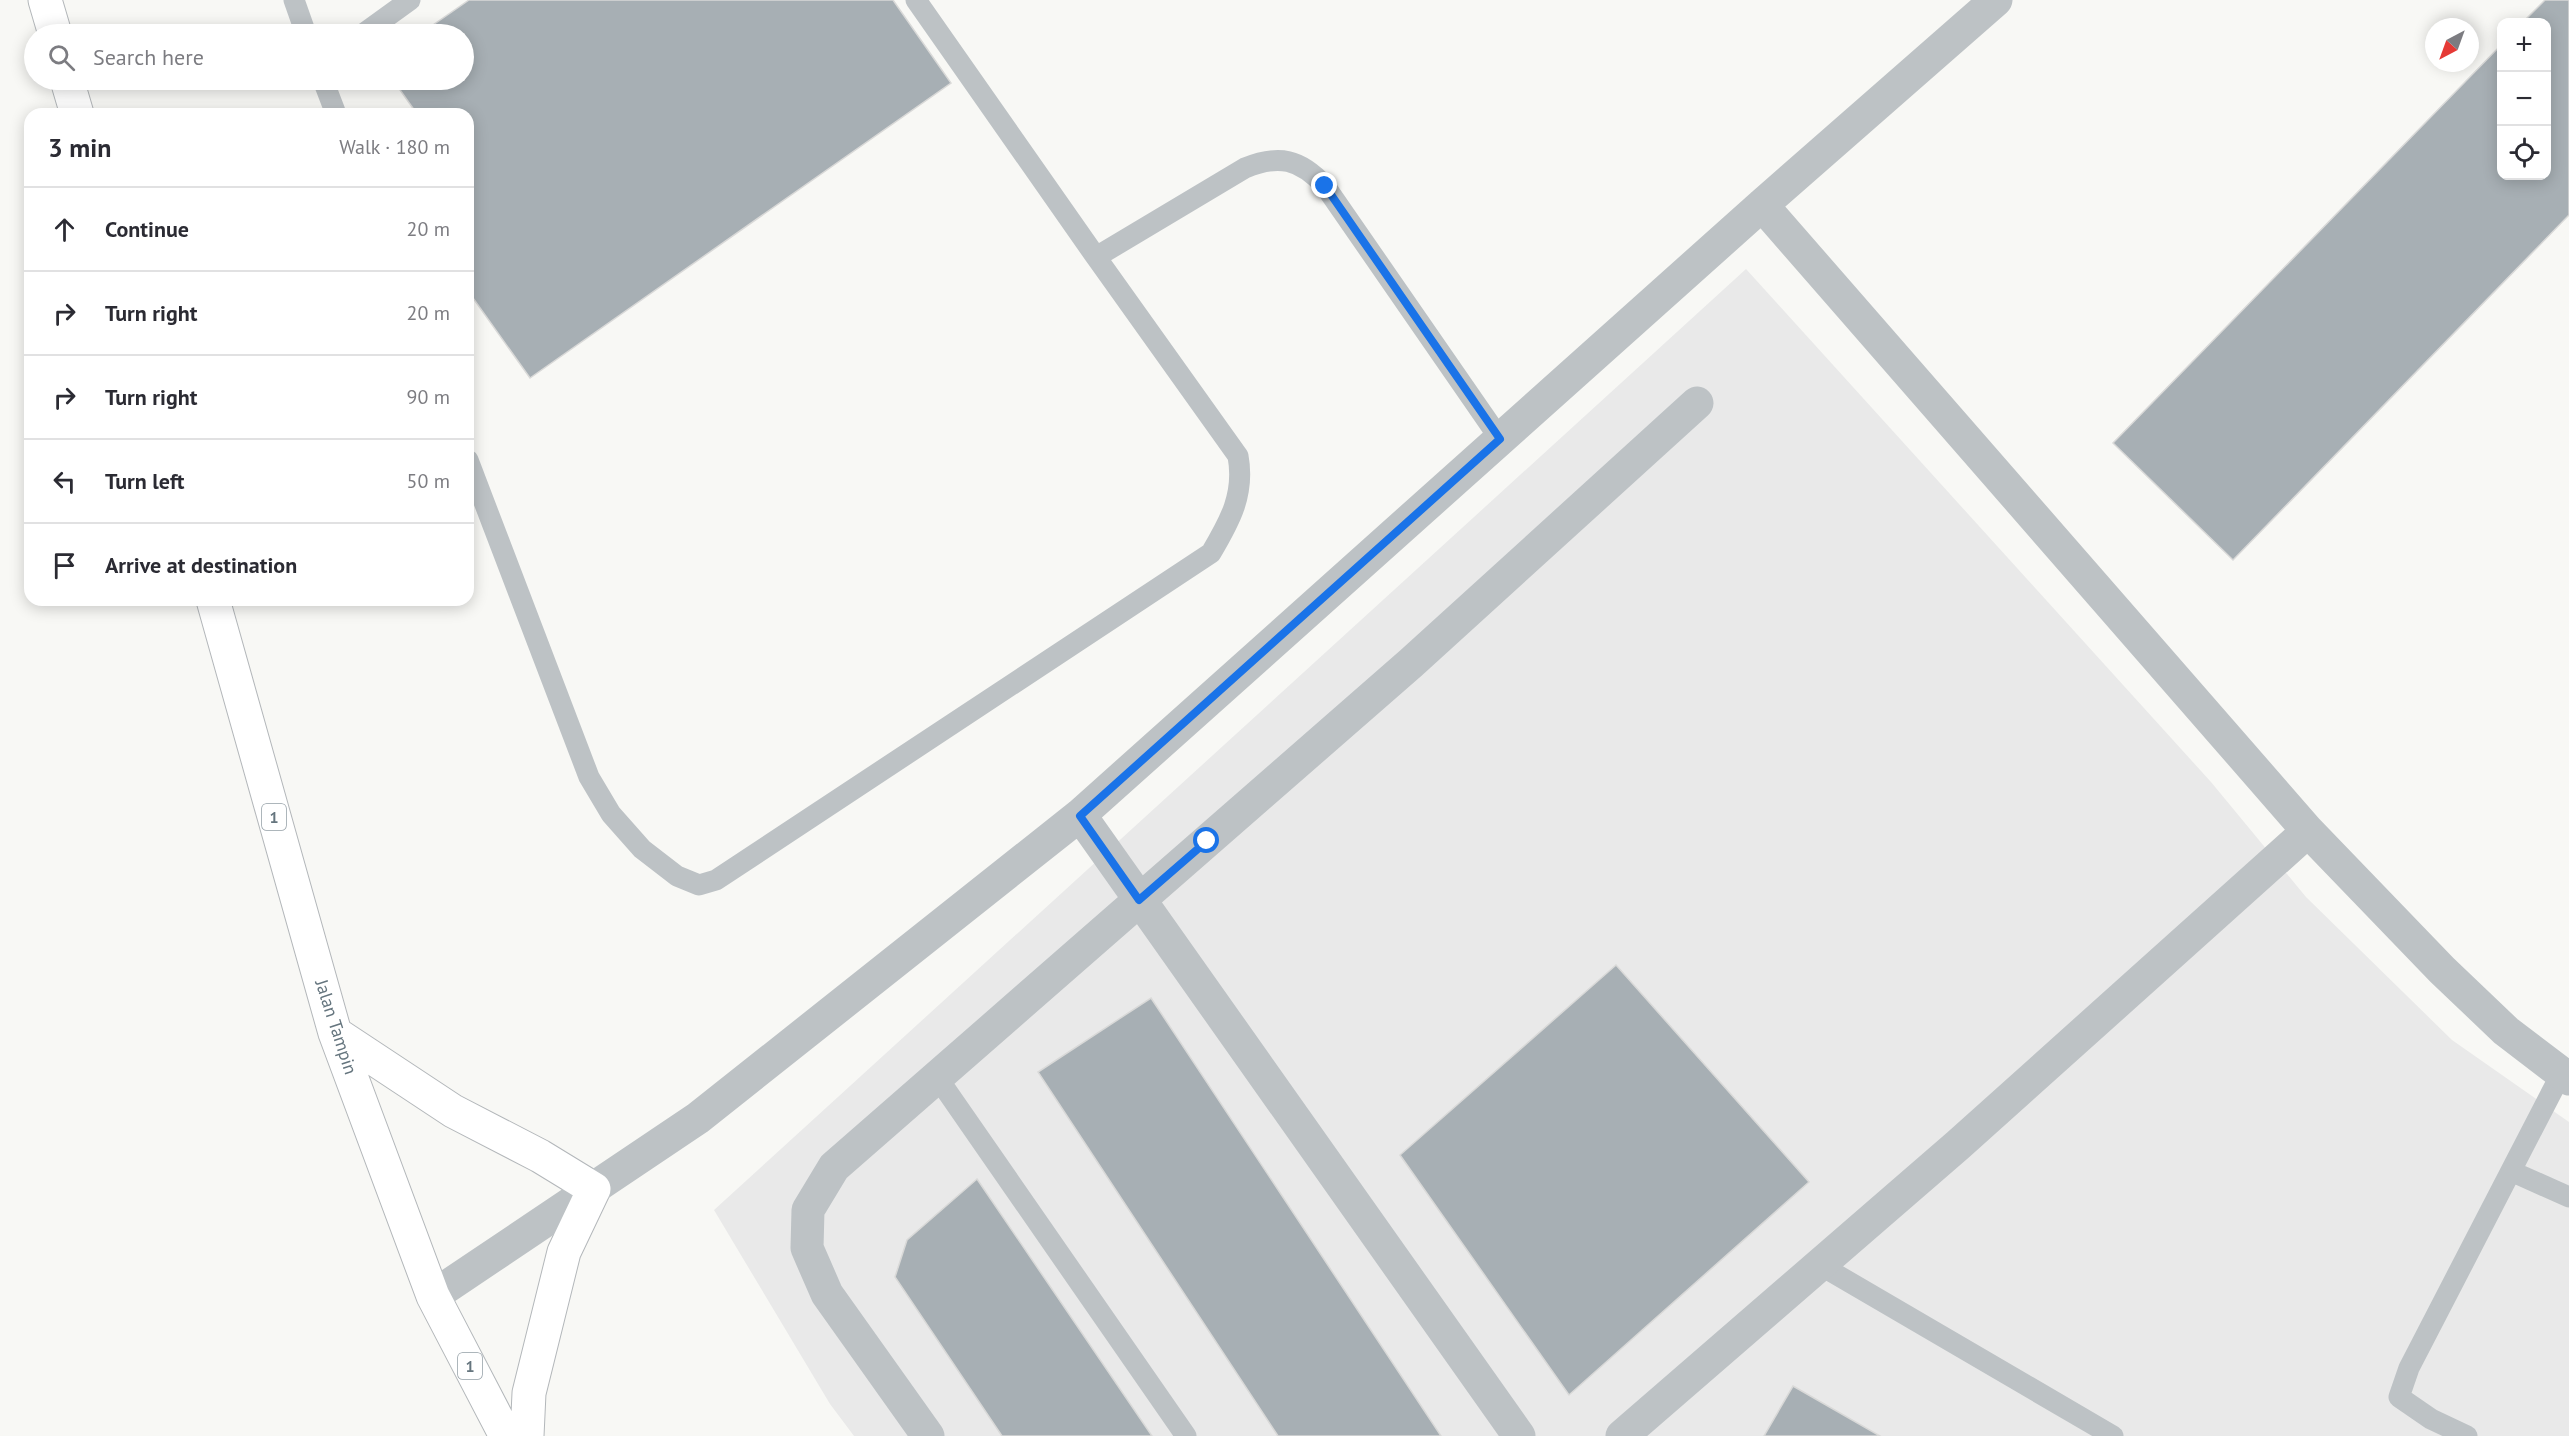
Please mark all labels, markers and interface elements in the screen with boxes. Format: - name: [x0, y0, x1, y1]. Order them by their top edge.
- north arrow: [2425, 18, 2479, 72]
- map controls: [2497, 18, 2551, 180]
- button: +: [2497, 18, 2551, 72]
- search box: [24, 24, 474, 90]
- icon: search: [45, 41, 78, 74]
- text: Search here: [93, 43, 204, 71]
- button: −: [2497, 72, 2551, 126]
- button: locate: [2497, 126, 2551, 180]
- text: 3 min: [48, 131, 111, 164]
- text: Walk · 180 m: [339, 134, 450, 160]
- route end: [1311, 172, 1337, 198]
- icon: ahead: [48, 213, 81, 246]
- text: Continue: [105, 215, 189, 243]
- text: 20 m: [407, 216, 450, 242]
- icon: right: [48, 297, 81, 330]
- text: Turn right: [105, 299, 197, 327]
- text: 20 m: [407, 300, 450, 326]
- icon: right: [48, 381, 81, 414]
- text: Turn right: [105, 383, 197, 411]
- text: 90 m: [407, 384, 450, 410]
- icon: left: [48, 465, 81, 498]
- text: Turn left: [105, 467, 185, 495]
- text: 50 m: [407, 468, 450, 494]
- icon: arrive: [48, 549, 81, 582]
- text: Arrive at destination: [105, 551, 297, 579]
- road number: 1: [262, 804, 286, 830]
- route start: [1193, 827, 1219, 853]
- street label: Jalan Tampin: [310, 976, 363, 1077]
- road number: 1: [458, 1353, 482, 1379]

